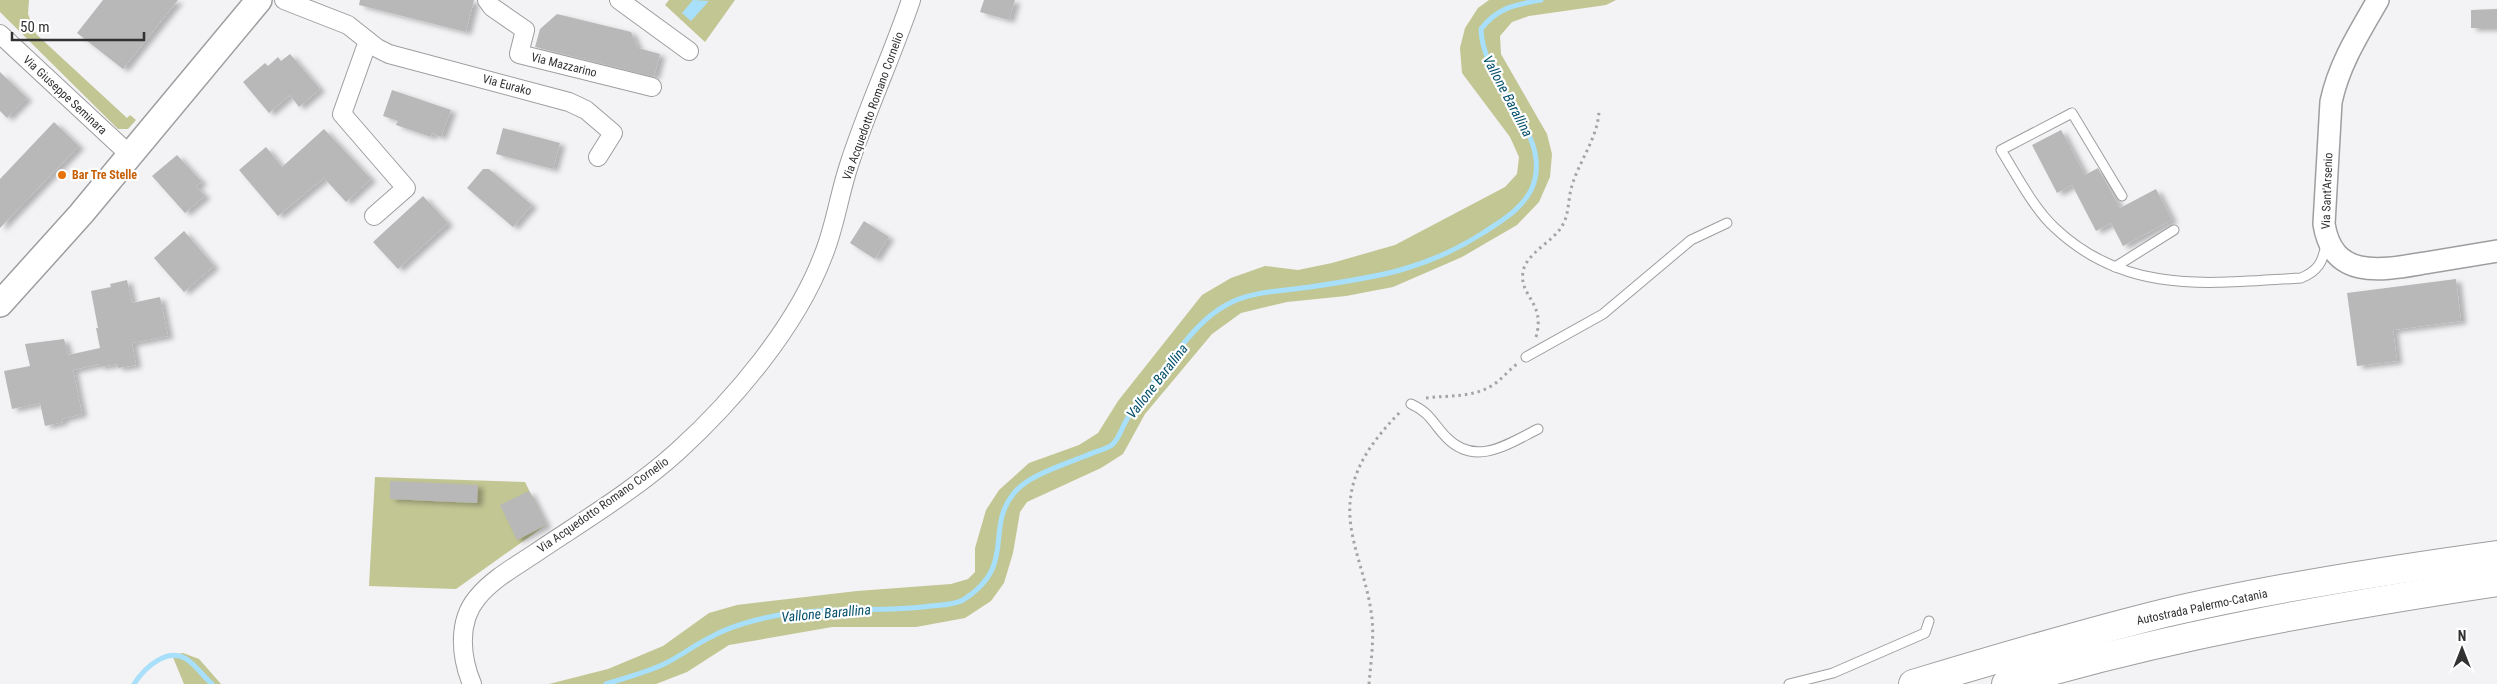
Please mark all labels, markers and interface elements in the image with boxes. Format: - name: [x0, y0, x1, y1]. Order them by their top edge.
- scale bar: [12, 10, 145, 42]
- text: 50 m: [20, 18, 50, 36]
- street label: Via Acquedotto Romano Cornelio: [840, 30, 906, 182]
- street label: Via Mazzarino: [530, 50, 598, 80]
- street label: Via Giuseppe Seminara: [20, 53, 110, 138]
- water label: Vallone Barallina: [1480, 53, 1536, 139]
- street label: Via Eurako: [481, 72, 533, 98]
- street label: Via Sant'Arsenio: [2319, 152, 2335, 230]
- place label: Bar Tre Stelle: [72, 168, 137, 182]
- marker: Bar Tre Stelle: [56, 169, 68, 181]
- water label: Vallone Barallina: [1123, 341, 1191, 421]
- street label: Via Acquedotto Romano Cornelio: [535, 454, 671, 556]
- street label: Autostrada Palermo-Catania: [2135, 586, 2269, 628]
- water label: Vallone Barallina: [781, 601, 871, 625]
- north arrow: [2437, 624, 2487, 674]
- text: N: [2458, 628, 2466, 644]

